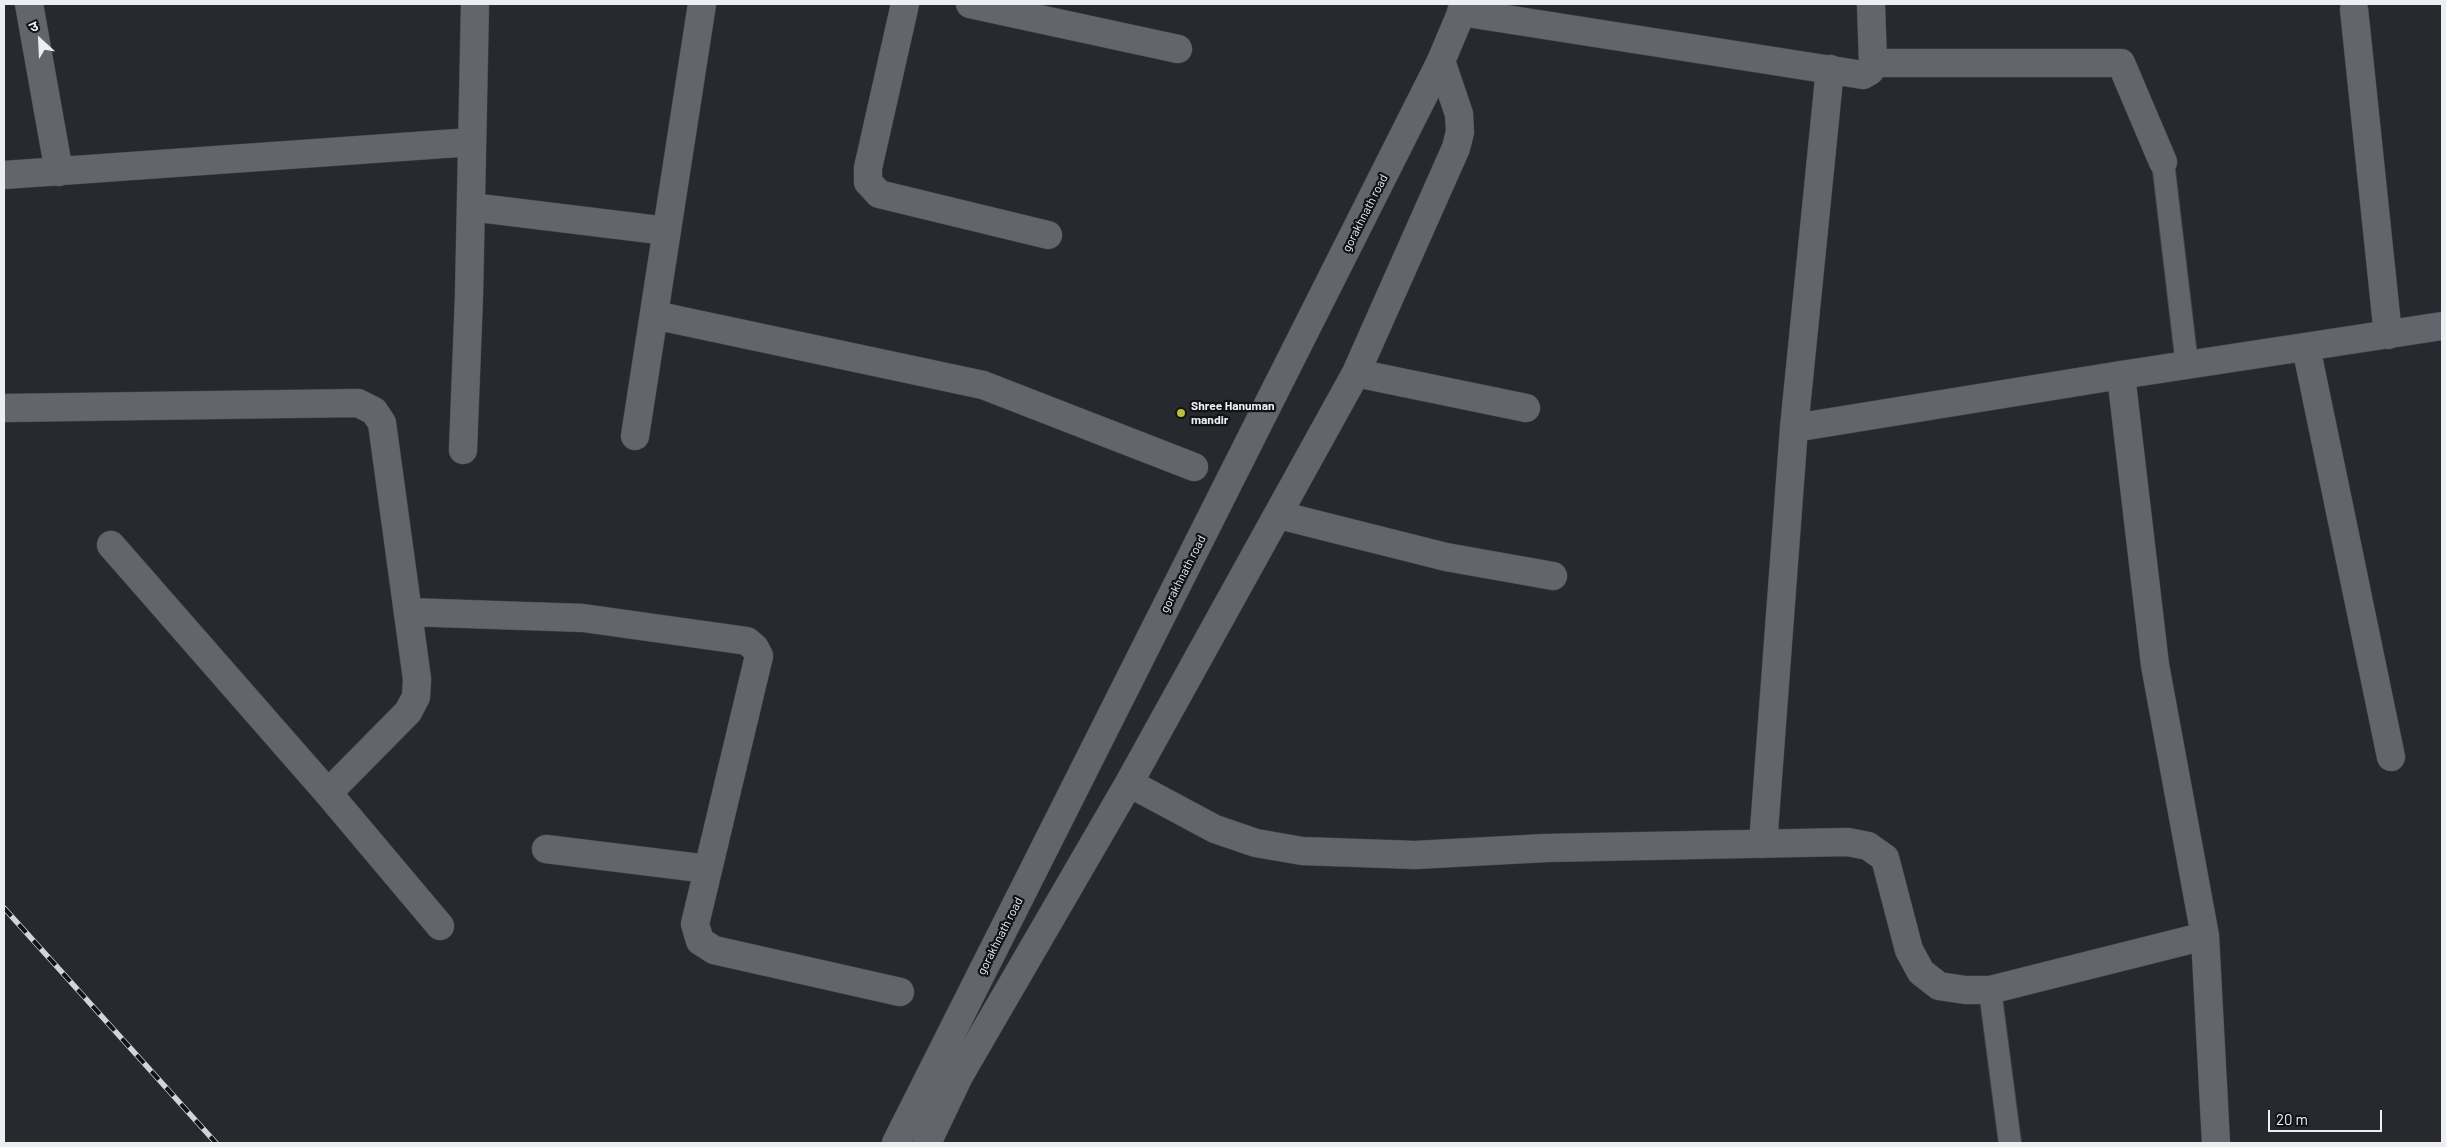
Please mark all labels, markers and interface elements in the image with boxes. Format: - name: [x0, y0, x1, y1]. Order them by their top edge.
- north arrow: [15, 15, 65, 65]
- text: उ: [26, 17, 41, 35]
- street label: gorakhnath road: [1339, 172, 1391, 254]
- place label: Shree Hanuman mandir: [1191, 399, 1275, 427]
- marker: Shree Hanuman mandir: [1175, 407, 1187, 419]
- street label: gorakhnath road: [1157, 533, 1209, 615]
- street label: gorakhnath road: [974, 895, 1026, 977]
- scale bar: [2271, 1100, 2385, 1132]
- text: 20 m: [2276, 1110, 2308, 1128]

